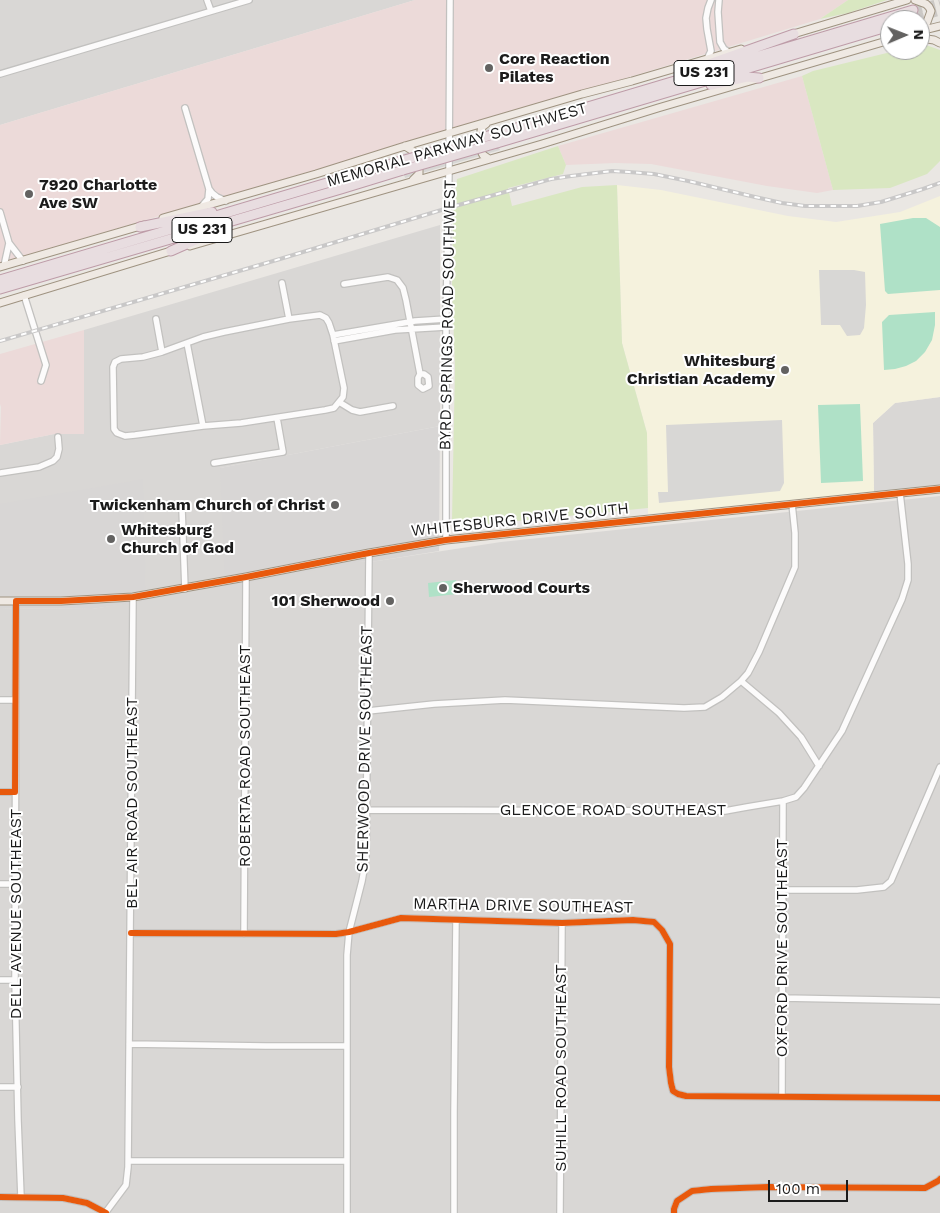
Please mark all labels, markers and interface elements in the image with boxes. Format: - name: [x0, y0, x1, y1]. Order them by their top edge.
- north arrow: [880, 10, 930, 60]
- text: N: [911, 29, 927, 40]
- place label: Core Reaction Pilates: [499, 49, 610, 87]
- road number: US 231: [674, 60, 734, 86]
- marker: Core Reaction Pilates: [483, 62, 495, 74]
- street label: MEMORIAL PARKWAY SOUTHWEST: [325, 99, 589, 191]
- place label: 7920 Charlotte Ave SW: [39, 175, 157, 213]
- street label: BYRD SPRINGS ROAD SOUTHWEST: [436, 179, 460, 451]
- marker: 7920 Charlotte Ave SW: [23, 188, 35, 200]
- road number: US 231: [172, 218, 232, 242]
- place label: Whitesburg Christian Academy: [627, 351, 775, 389]
- marker: Whitesburg Christian Academy: [779, 364, 791, 376]
- place label: Twickenham Church of Christ: [90, 495, 325, 515]
- marker: Twickenham Church of Christ: [329, 499, 341, 511]
- street label: WHITESBURG DRIVE SOUTH: [410, 499, 630, 541]
- place label: Whitesburg Church of God: [121, 520, 234, 558]
- marker: Whitesburg Church of God: [105, 533, 117, 545]
- place label: Sherwood Courts: [453, 578, 590, 598]
- marker: Sherwood Courts: [437, 582, 449, 594]
- place label: 101 Sherwood: [272, 591, 380, 611]
- marker: 101 Sherwood: [384, 595, 396, 607]
- street label: SHERWOOD DRIVE SOUTHEAST: [353, 625, 377, 873]
- street label: ROBERTA ROAD SOUTHEAST: [235, 645, 255, 867]
- street label: BEL AIR ROAD SOUTHEAST: [122, 697, 142, 909]
- street label: GLENCOE ROAD SOUTHEAST: [500, 800, 726, 820]
- street label: DELL AVENUE SOUTHEAST: [6, 809, 26, 1019]
- street label: OXFORD DRIVE SOUTHEAST: [772, 839, 792, 1057]
- street label: MARTHA DRIVE SOUTHEAST: [413, 894, 633, 918]
- street label: SUHILL ROAD SOUTHEAST: [551, 964, 571, 1172]
- scale bar: [770, 1170, 850, 1202]
- text: 100 m: [776, 1180, 820, 1198]

